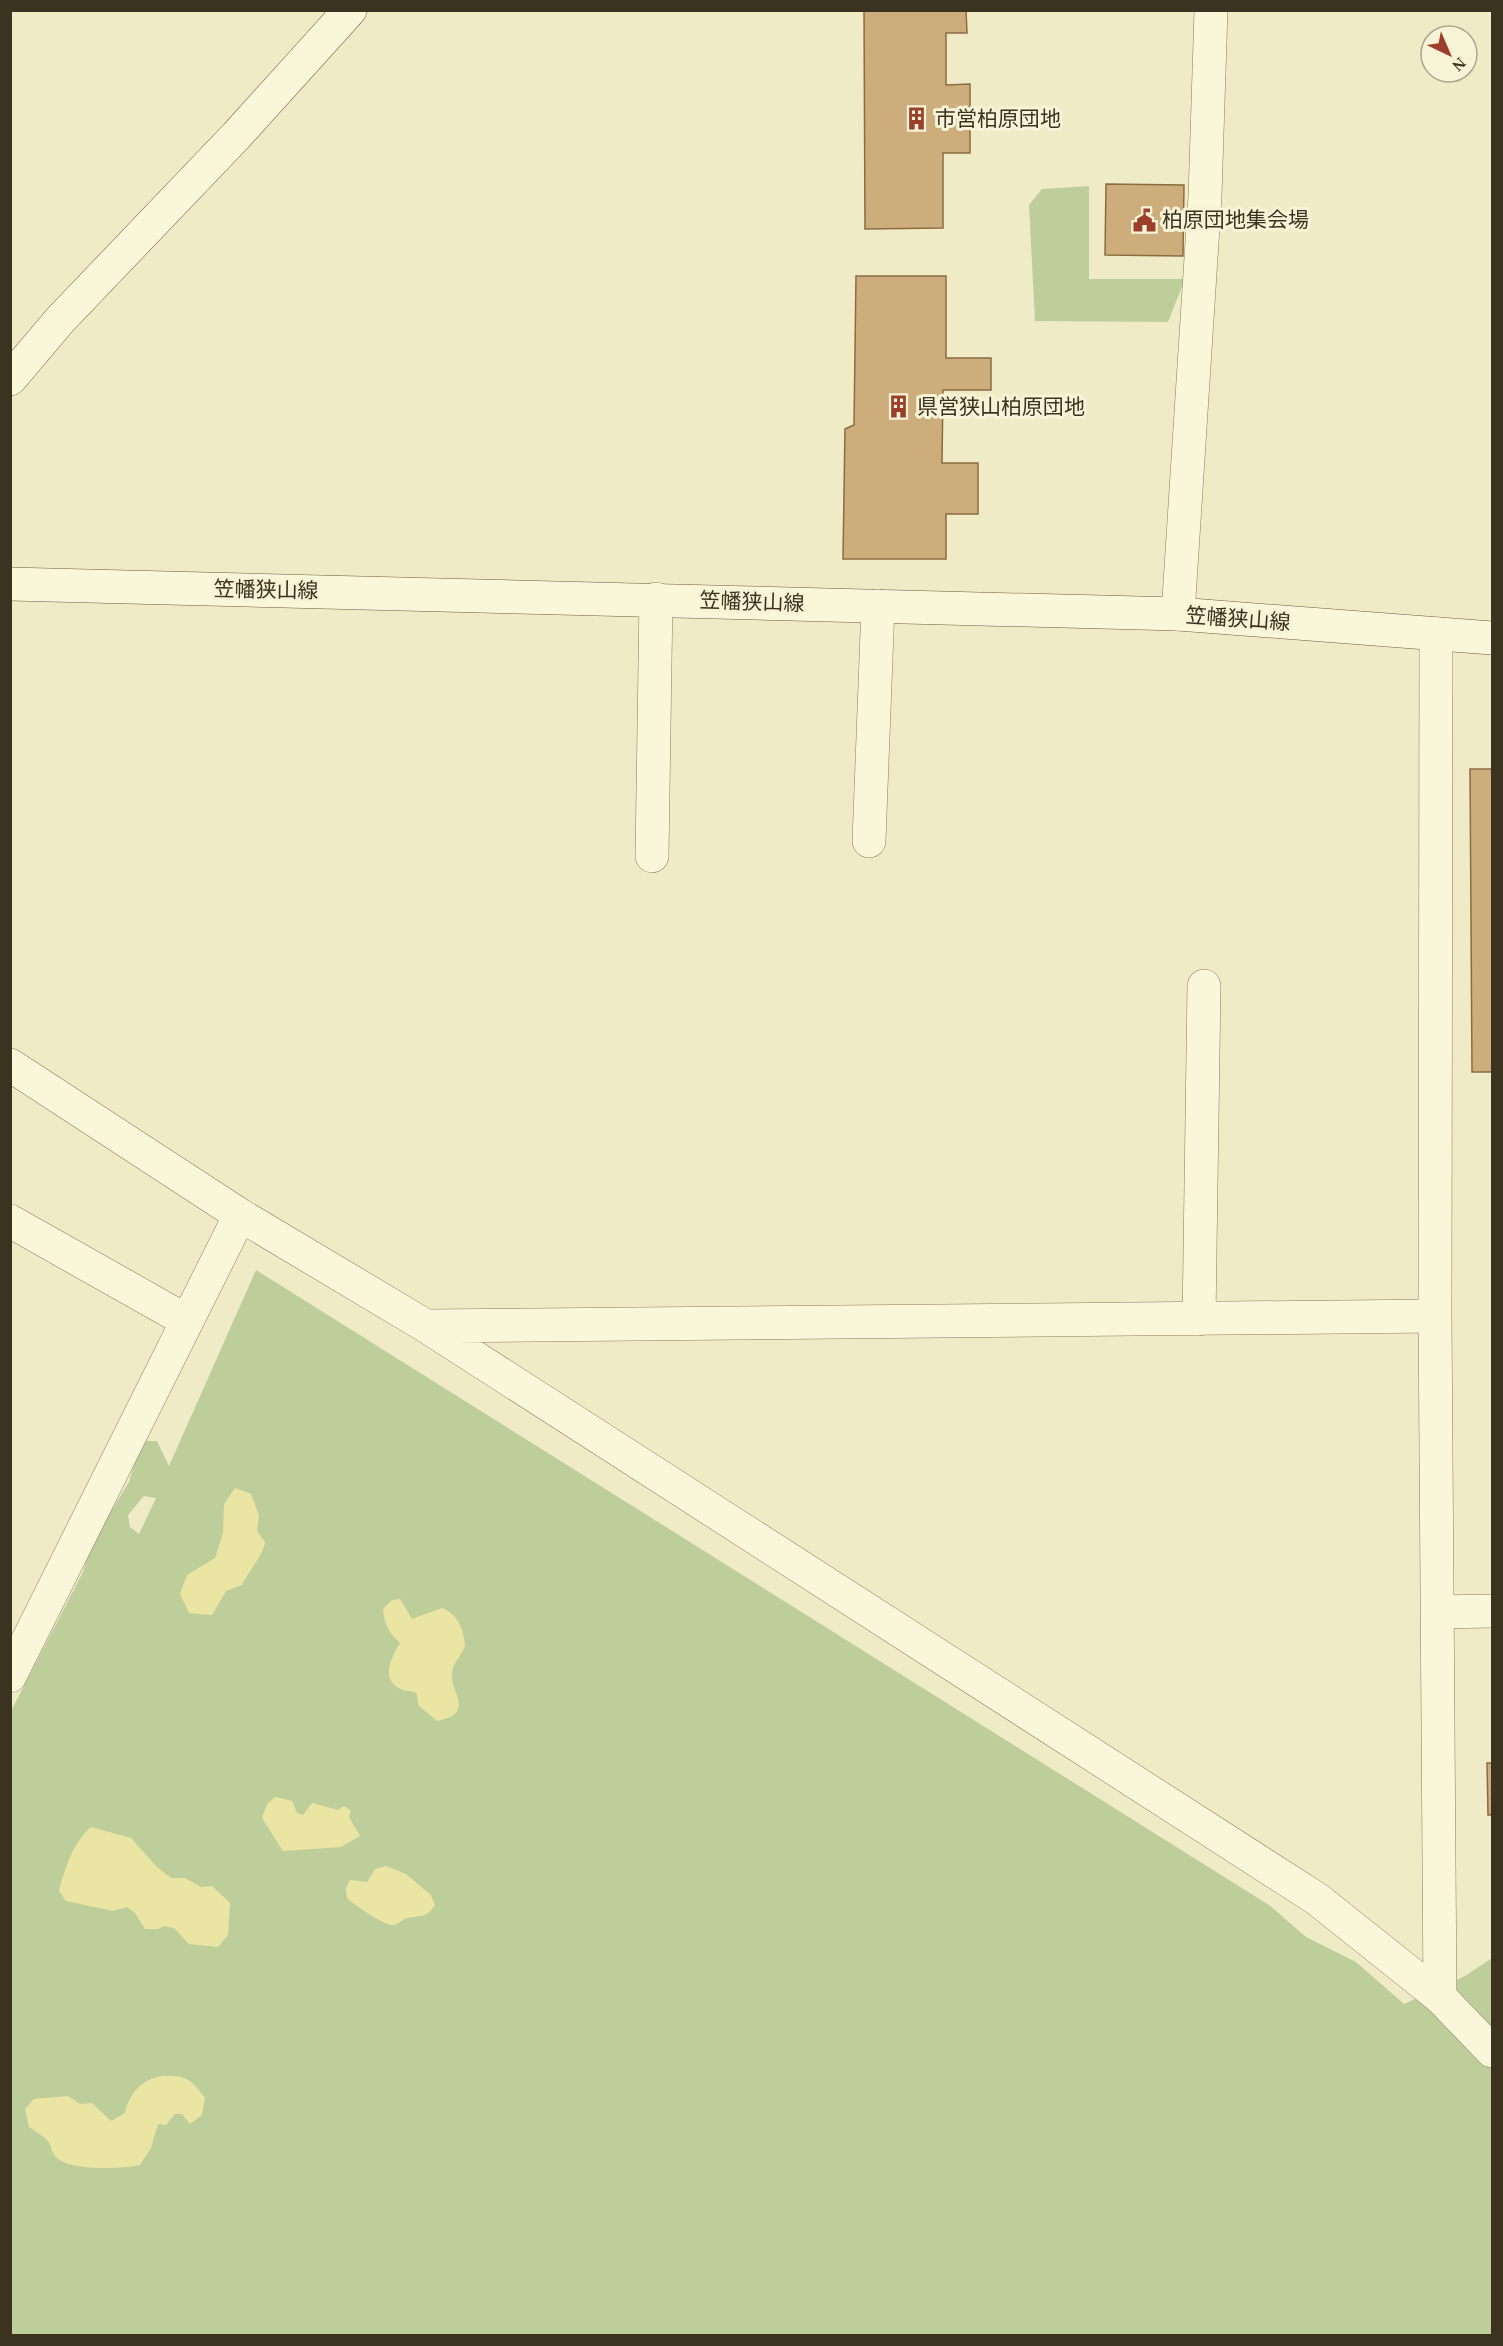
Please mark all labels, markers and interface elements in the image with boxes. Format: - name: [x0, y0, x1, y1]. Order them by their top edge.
- north arrow: [1419, 24, 1479, 84]
- text: N: [1449, 54, 1469, 75]
- building icon: 市営柏原団地: [904, 106, 930, 132]
- place label: 市営柏原団地: [935, 107, 1061, 131]
- public building icon: 柏原団地集会場: [1131, 207, 1157, 233]
- place label: 柏原団地集会場: [1162, 208, 1309, 232]
- building icon: 県営狭山柏原団地: [886, 394, 912, 420]
- place label: 県営狭山柏原団地: [917, 395, 1085, 419]
- street label: 笠幡狭山線: [213, 577, 319, 603]
- street label: 笠幡狭山線: [699, 588, 805, 616]
- street label: 笠幡狭山線: [1185, 603, 1291, 635]

